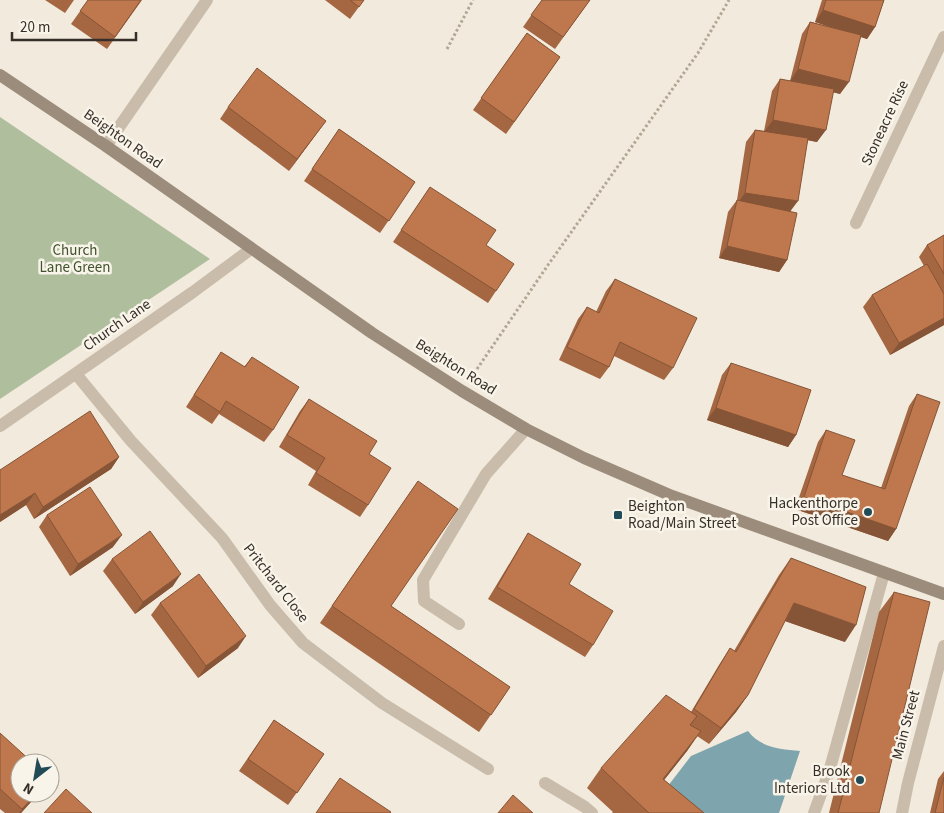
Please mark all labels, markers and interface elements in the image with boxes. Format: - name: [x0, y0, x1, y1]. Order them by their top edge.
- scale bar: [12, 10, 136, 42]
- text: 20 m: [20, 17, 50, 38]
- street label: Stoneacre Rise: [856, 77, 914, 169]
- street label: Beighton Road: [79, 104, 167, 174]
- park label: Church Lane Green: [40, 240, 110, 278]
- street label: Church Lane: [79, 294, 155, 356]
- street label: Beighton Road: [411, 334, 501, 400]
- place label: Hackenthorpe Post Office: [769, 493, 858, 531]
- place label: Beighton Road/Main Street: [628, 496, 736, 534]
- marker: Hackenthorpe Post Office: [862, 506, 874, 518]
- marker: Beighton Road/Main Street: [612, 509, 624, 521]
- street label: Pritchard Close: [238, 539, 314, 627]
- street label: Main Street: [887, 688, 925, 762]
- north arrow: [10, 753, 60, 803]
- place label: Brook Interiors Ltd: [774, 761, 851, 799]
- marker: Brook Interiors Ltd: [854, 774, 866, 786]
- text: N: [20, 777, 38, 799]

